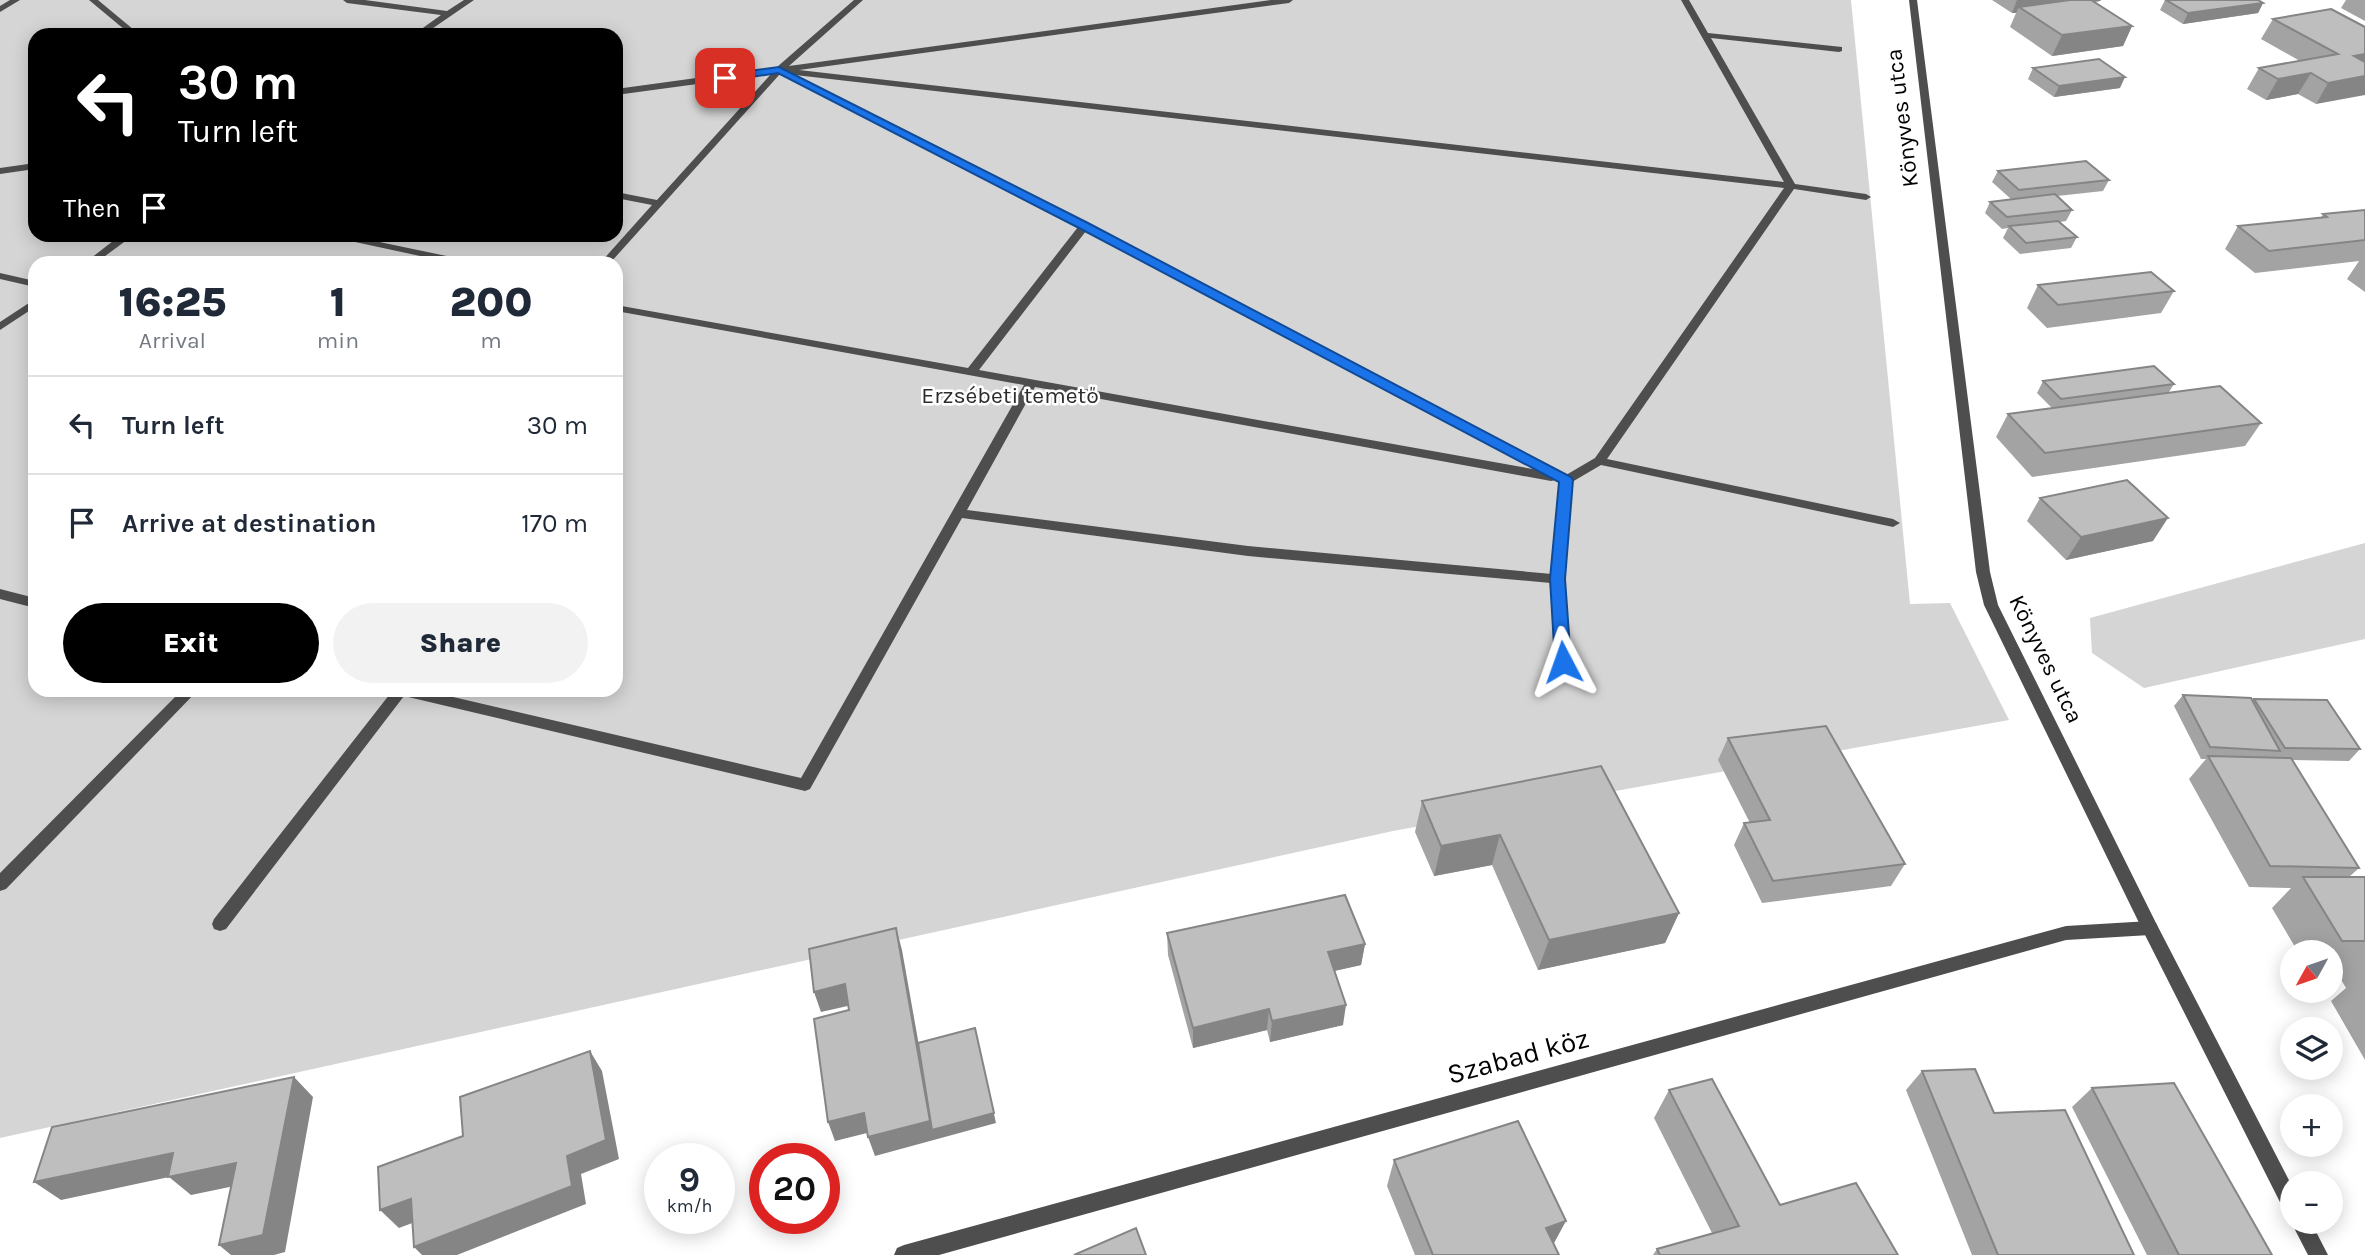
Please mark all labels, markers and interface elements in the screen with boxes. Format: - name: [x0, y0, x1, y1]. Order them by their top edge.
- street label: Könyves utca: [1880, 47, 1924, 189]
- pin: [695, 48, 755, 108]
- text: 30 m: [178, 54, 298, 111]
- icon: left: [63, 56, 154, 147]
- icon: arrive: [706, 59, 744, 97]
- text: Turn left: [178, 113, 298, 150]
- icon: arrive: [135, 189, 173, 227]
- text: Then: [63, 193, 121, 224]
- text: 16:25: [118, 277, 226, 327]
- text: 1: [330, 277, 346, 327]
- text: 200: [449, 277, 533, 327]
- text: Arrival: [139, 327, 206, 354]
- text: min: [317, 327, 359, 354]
- text: m: [480, 327, 502, 354]
- park label: Erzsébeti temető: [921, 382, 1099, 409]
- icon: left: [63, 406, 101, 444]
- text: Turn left: [122, 410, 224, 441]
- text: 30 m: [527, 410, 588, 441]
- icon: arrive: [63, 504, 101, 542]
- text: Arrive at destination: [122, 508, 376, 539]
- text: 170 m: [521, 508, 588, 539]
- street label: Könyves utca: [2003, 591, 2089, 727]
- button: Exit: [63, 603, 319, 683]
- button: Share: [333, 603, 588, 683]
- position arrow: [1526, 625, 1600, 699]
- north arrow: [2280, 940, 2343, 1003]
- map controls: [2280, 940, 2343, 1234]
- button: layers: [2280, 1017, 2343, 1080]
- street label: Szabad köz: [1444, 1021, 1592, 1091]
- button: +: [2280, 1094, 2343, 1157]
- speed limit sign: 20: [749, 1143, 840, 1234]
- text: 9: [679, 1159, 700, 1200]
- button: −: [2280, 1171, 2343, 1234]
- text: km/h: [667, 1195, 712, 1217]

